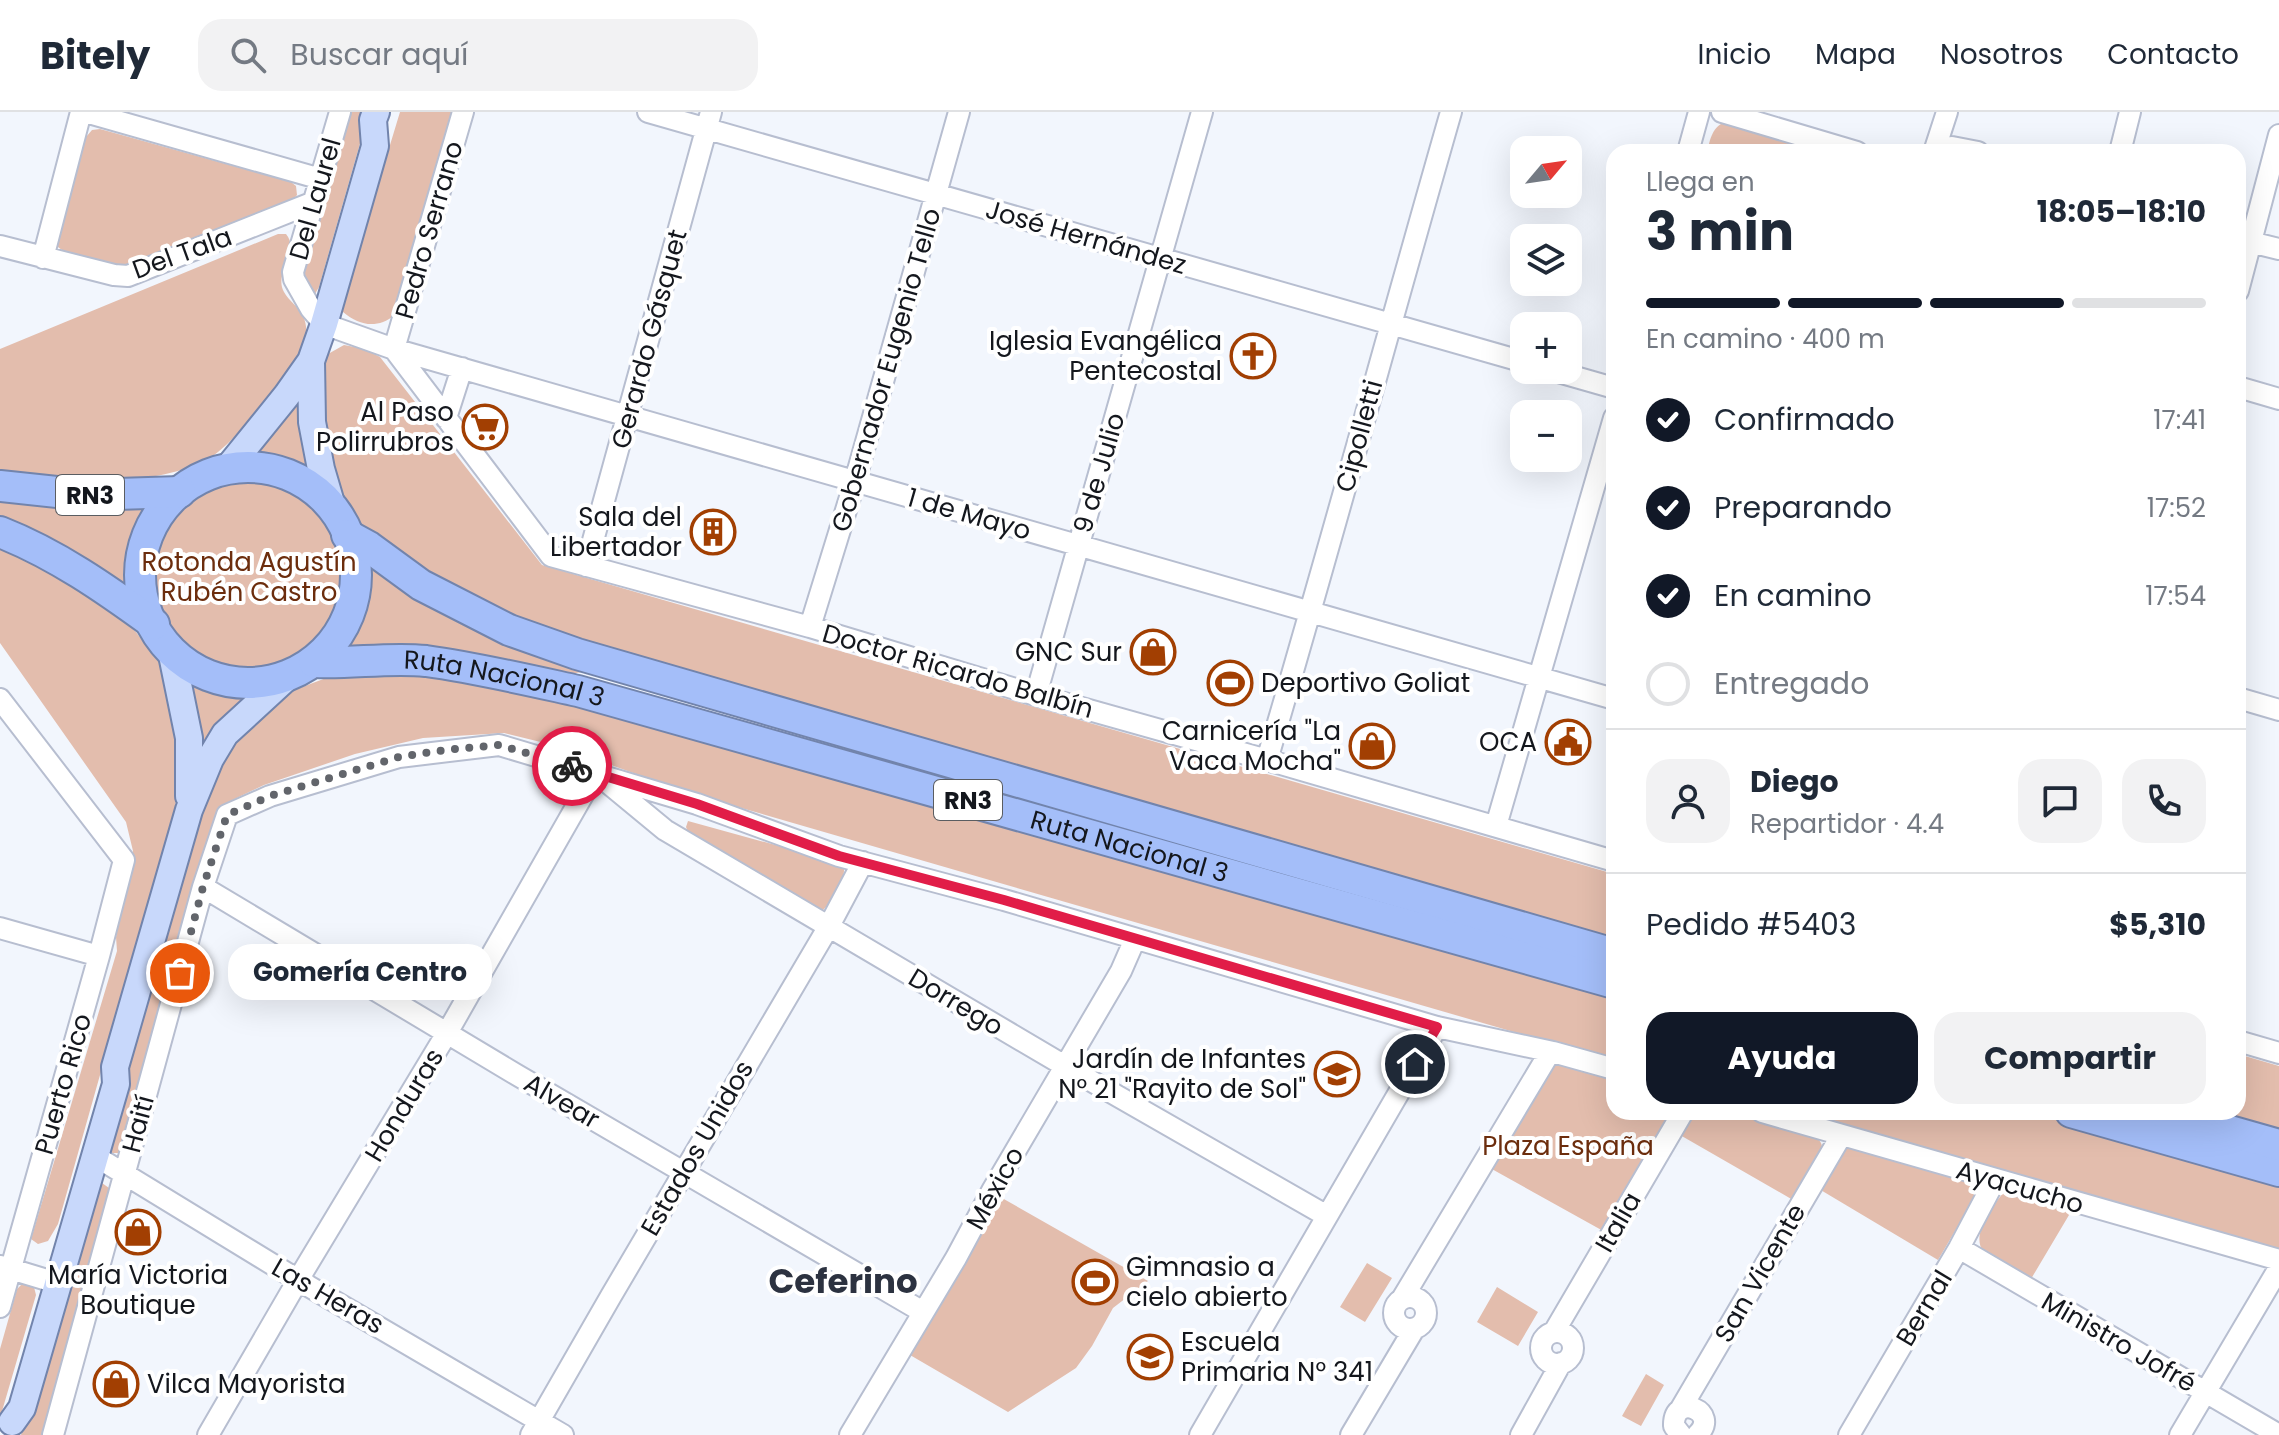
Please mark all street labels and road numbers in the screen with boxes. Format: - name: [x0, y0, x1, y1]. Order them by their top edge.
- street label: Del Laurel: [280, 134, 350, 264]
- street label: Pedro Serrano: [386, 137, 472, 323]
- street label: José Hernández: [981, 191, 1191, 283]
- street label: Gobernador Eugenio Tello: [822, 204, 950, 536]
- street label: Del Tala: [127, 218, 237, 288]
- street label: Gerardo Gásquet: [602, 225, 696, 453]
- street label: Cipolletti: [1327, 376, 1391, 496]
- street label: 9 de Julio: [1065, 409, 1133, 537]
- road number: RN3: [56, 475, 124, 515]
- street label: 1 de Mayo: [903, 479, 1035, 549]
- street label: Doctor Ricardo Balbín: [818, 615, 1098, 727]
- street label: Ruta Nacional 3: [403, 642, 609, 716]
- road number: RN3: [934, 780, 1002, 820]
- street label: Ruta Nacional 3: [1026, 801, 1233, 891]
- street label: Dorrego: [902, 960, 1010, 1044]
- street label: Puerto Rico: [26, 1009, 100, 1159]
- street label: Honduras: [356, 1042, 452, 1168]
- street label: Estados Unidos: [632, 1054, 762, 1242]
- street label: Alvear: [518, 1065, 606, 1137]
- street label: Haití: [113, 1091, 163, 1157]
- street label: México: [957, 1140, 1033, 1236]
- street label: Ayacucho: [1952, 1152, 2088, 1222]
- street label: Italia: [1586, 1185, 1650, 1259]
- street label: San Vicente: [1706, 1197, 1814, 1349]
- street label: Las Heras: [265, 1249, 391, 1343]
- street label: Bernal: [1887, 1263, 1961, 1353]
- street label: Ministro Jofré: [2035, 1283, 2203, 1401]

